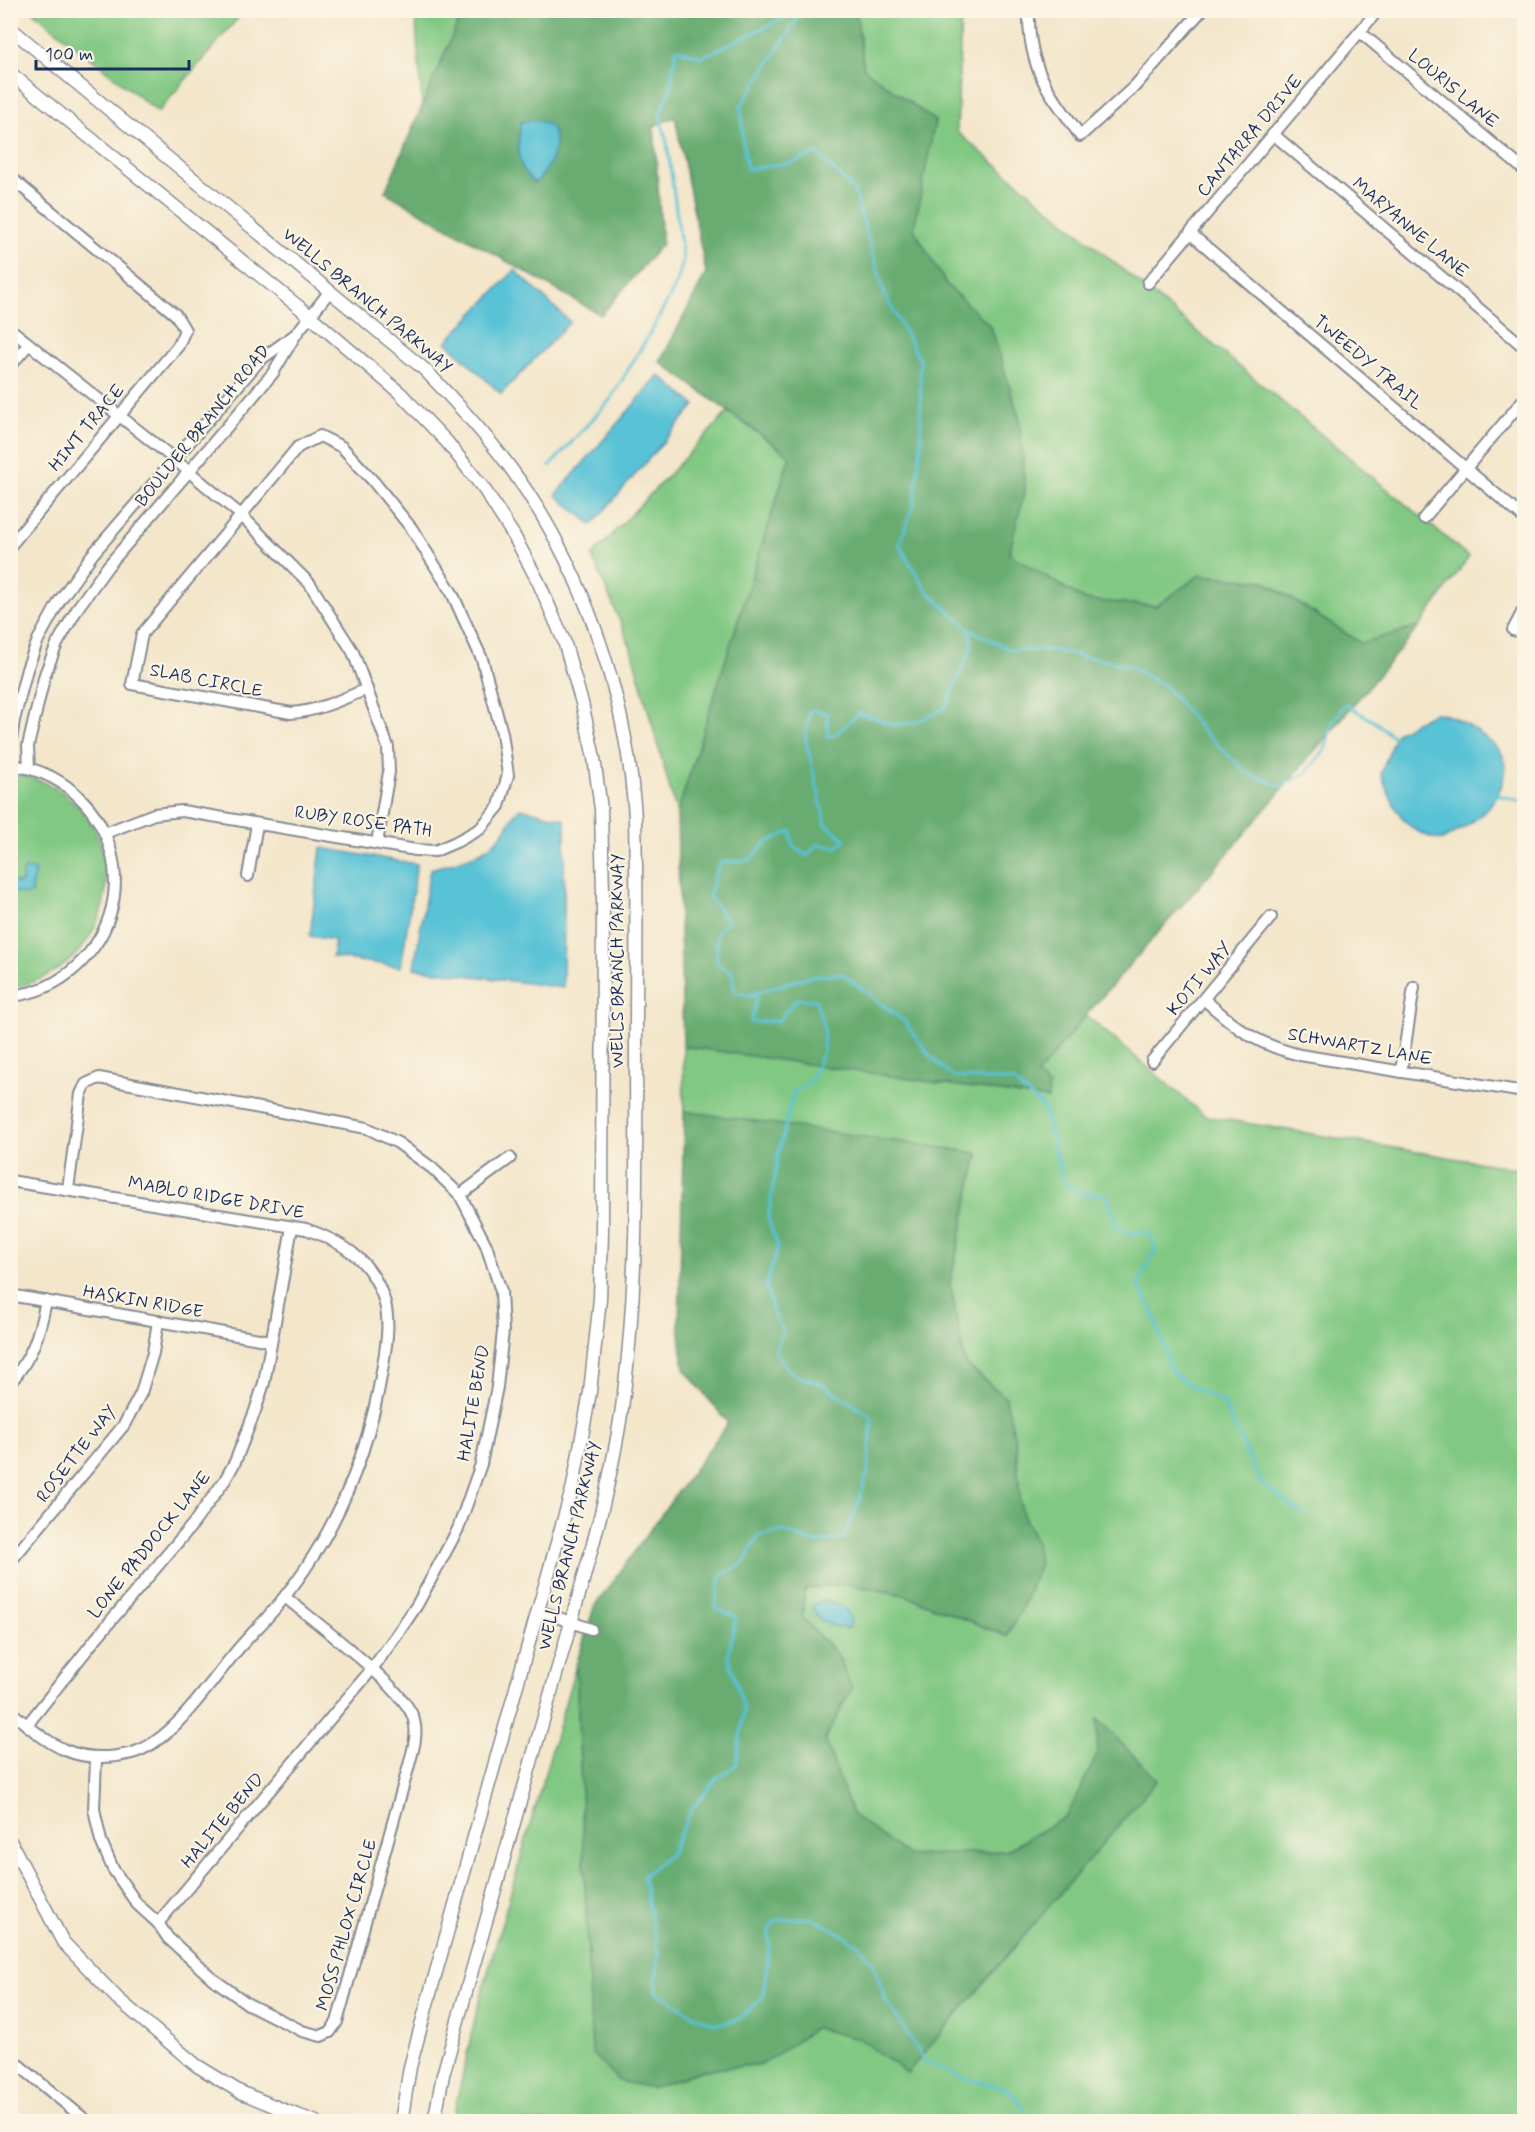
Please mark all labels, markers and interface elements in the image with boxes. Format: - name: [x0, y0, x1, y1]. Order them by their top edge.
- scale bar: [36, 33, 189, 71]
- text: 100 m: [45, 43, 93, 67]
- street label: LOURIS LANE: [1403, 44, 1504, 134]
- street label: CANTARRA DRIVE: [1192, 70, 1309, 202]
- street label: MARYANNE LANE: [1347, 172, 1474, 284]
- street label: WELLS BRANCH PARKWAY: [277, 223, 457, 379]
- street label: TWEEDY TRAIL: [1308, 310, 1428, 416]
- street label: BOULDER BRANCH ROAD: [130, 340, 276, 512]
- street label: HINT TRACE: [43, 379, 131, 477]
- street label: SLAB CIRCLE: [148, 658, 264, 704]
- street label: RUBY ROSE PATH: [293, 801, 433, 843]
- street label: WELLS BRANCH PARKWAY: [606, 854, 630, 1068]
- street label: KOTI WAY: [1162, 937, 1238, 1021]
- street label: SCHWARTZ LANE: [1286, 1022, 1434, 1072]
- street label: MABLO RIDGE DRIVE: [126, 1171, 306, 1225]
- street label: HASKIN RIDGE: [81, 1280, 205, 1324]
- street label: HALITE BEND: [452, 1343, 496, 1463]
- street label: ROSETTE WAY: [31, 1400, 123, 1508]
- street label: WELLS BRANCH PARKWAY: [532, 1439, 608, 1653]
- street label: LONE PADDOCK LANE: [83, 1466, 217, 1624]
- street label: HALITE BEND: [176, 1768, 270, 1874]
- street label: MOSS PHLOX CIRCLE: [311, 1836, 383, 2014]

